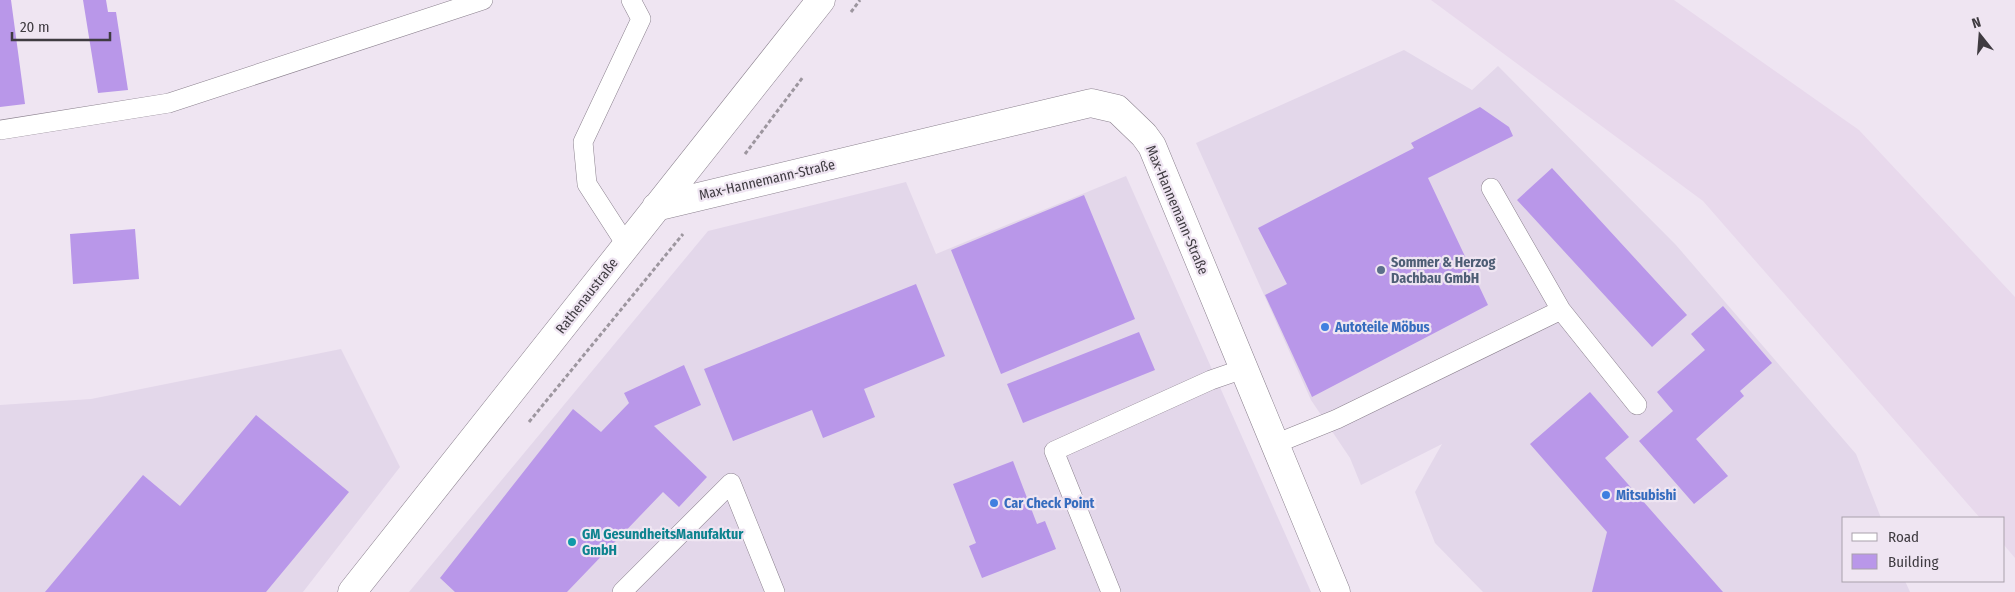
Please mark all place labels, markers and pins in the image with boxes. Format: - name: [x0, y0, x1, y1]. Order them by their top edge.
- place label: Sommer & Herzog Dachbau GmbH: [1391, 254, 1496, 287]
- marker: Sommer & Herzog Dachbau GmbH: [1375, 264, 1387, 276]
- place label: Autoteile Möbus: [1334, 319, 1430, 336]
- marker: Autoteile Möbus: [1319, 321, 1331, 333]
- place label: Mitsubishi: [1616, 487, 1677, 504]
- marker: Mitsubishi: [1600, 489, 1612, 501]
- place label: Car Check Point: [1004, 495, 1096, 512]
- marker: Car Check Point: [988, 497, 1000, 509]
- place label: GM GesundheitsManufaktur GmbH: [582, 526, 744, 559]
- marker: GM GesundheitsManufaktur GmbH: [566, 536, 578, 548]

